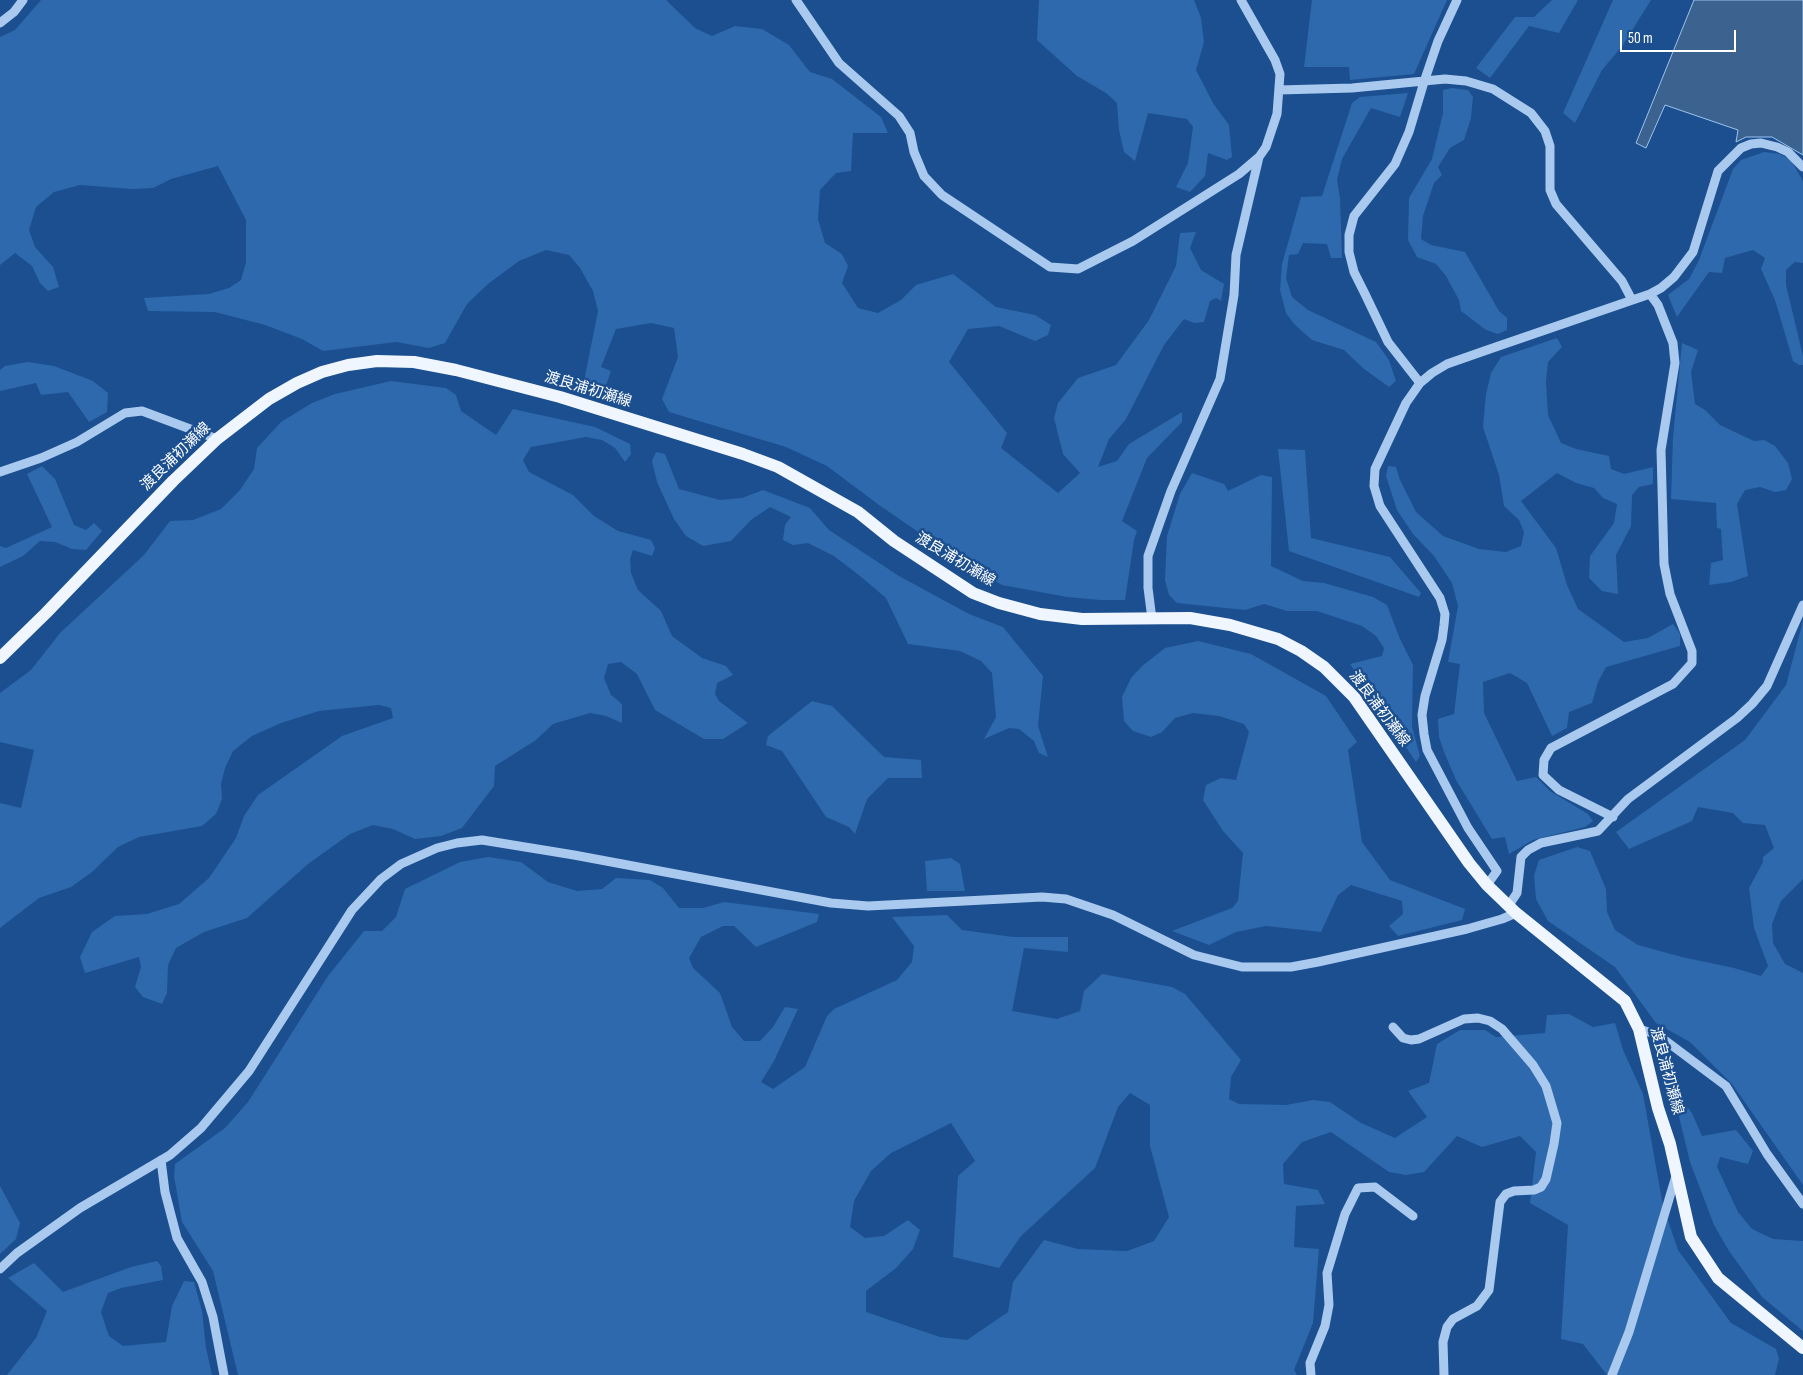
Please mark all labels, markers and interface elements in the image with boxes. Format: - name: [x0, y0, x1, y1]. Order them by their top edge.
- scale bar: [1623, 20, 1739, 52]
- text: 50 m: [1628, 29, 1653, 48]
- street label: 渡良浦初瀬線: [542, 368, 634, 412]
- street label: 渡良浦初瀬線: [137, 419, 215, 495]
- street label: 渡良浦初瀬線: [912, 529, 998, 591]
- street label: 渡良浦初瀬線: [1345, 668, 1413, 750]
- street label: 渡良浦初瀬線: [1646, 1025, 1686, 1117]

